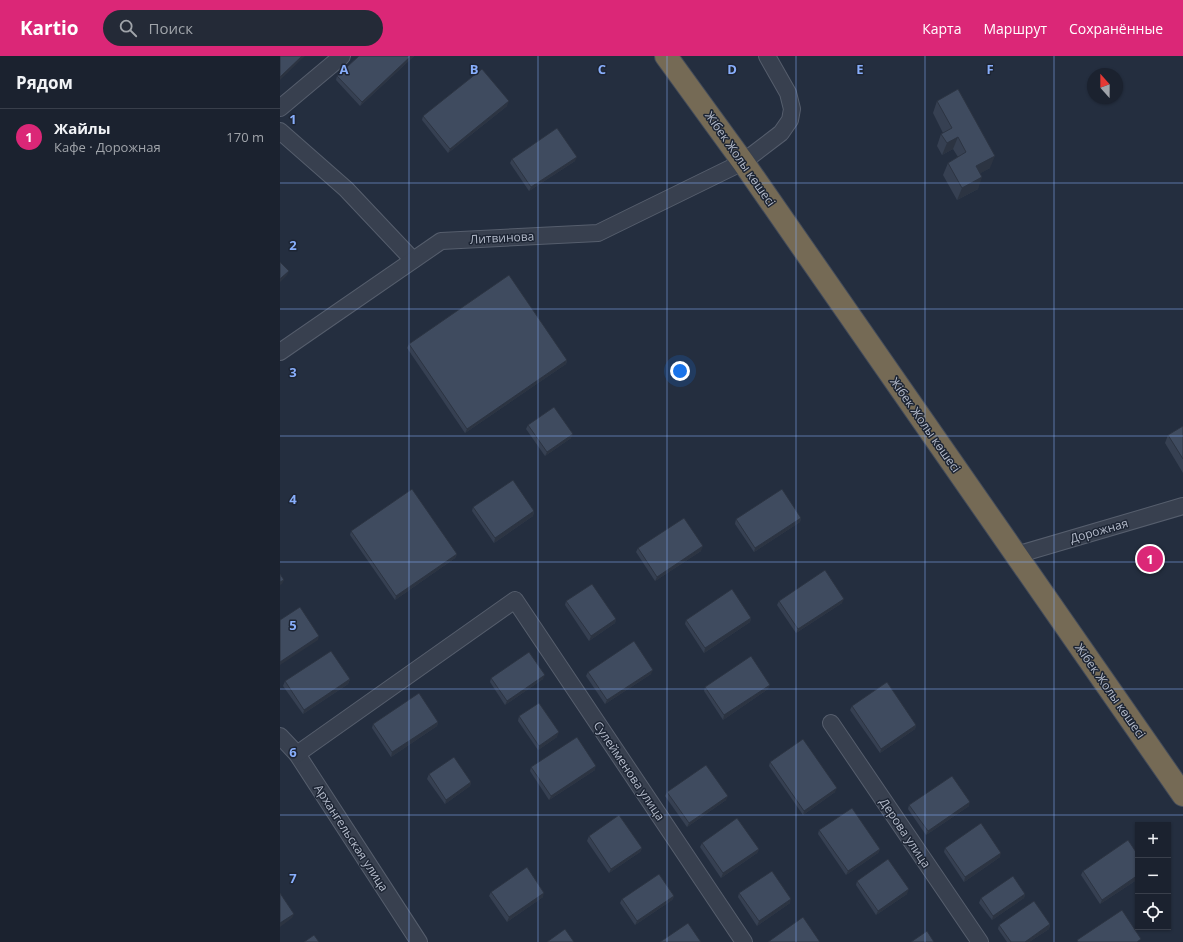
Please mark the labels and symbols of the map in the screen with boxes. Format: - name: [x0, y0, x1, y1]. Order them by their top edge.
- text: A: [340, 60, 349, 78]
- text: B: [470, 60, 479, 78]
- text: C: [598, 60, 606, 78]
- text: D: [727, 60, 737, 78]
- text: E: [856, 60, 864, 78]
- text: F: [986, 60, 994, 78]
- north arrow: [1087, 68, 1123, 104]
- street label: Жібек Жолы көшесі: [701, 108, 780, 210]
- text: 1: [289, 110, 297, 128]
- street label: Литвинова: [469, 227, 535, 248]
- text: 2: [289, 236, 297, 254]
- your location: [670, 361, 690, 381]
- text: 3: [289, 363, 297, 381]
- street label: Жібек Жолы көшесі: [886, 374, 965, 476]
- text: 4: [289, 490, 297, 508]
- street label: Дорожная: [1068, 514, 1130, 547]
- pin: 1: [1137, 544, 1163, 574]
- text: 5: [289, 616, 297, 634]
- street label: Жібек Жолы көшесі: [1071, 640, 1150, 742]
- street label: Сулейменова улица: [590, 718, 669, 824]
- text: 6: [289, 743, 297, 761]
- street label: Архангельская улица: [310, 781, 392, 895]
- street label: Дерова улица: [876, 794, 935, 871]
- text: 7: [289, 869, 297, 887]

